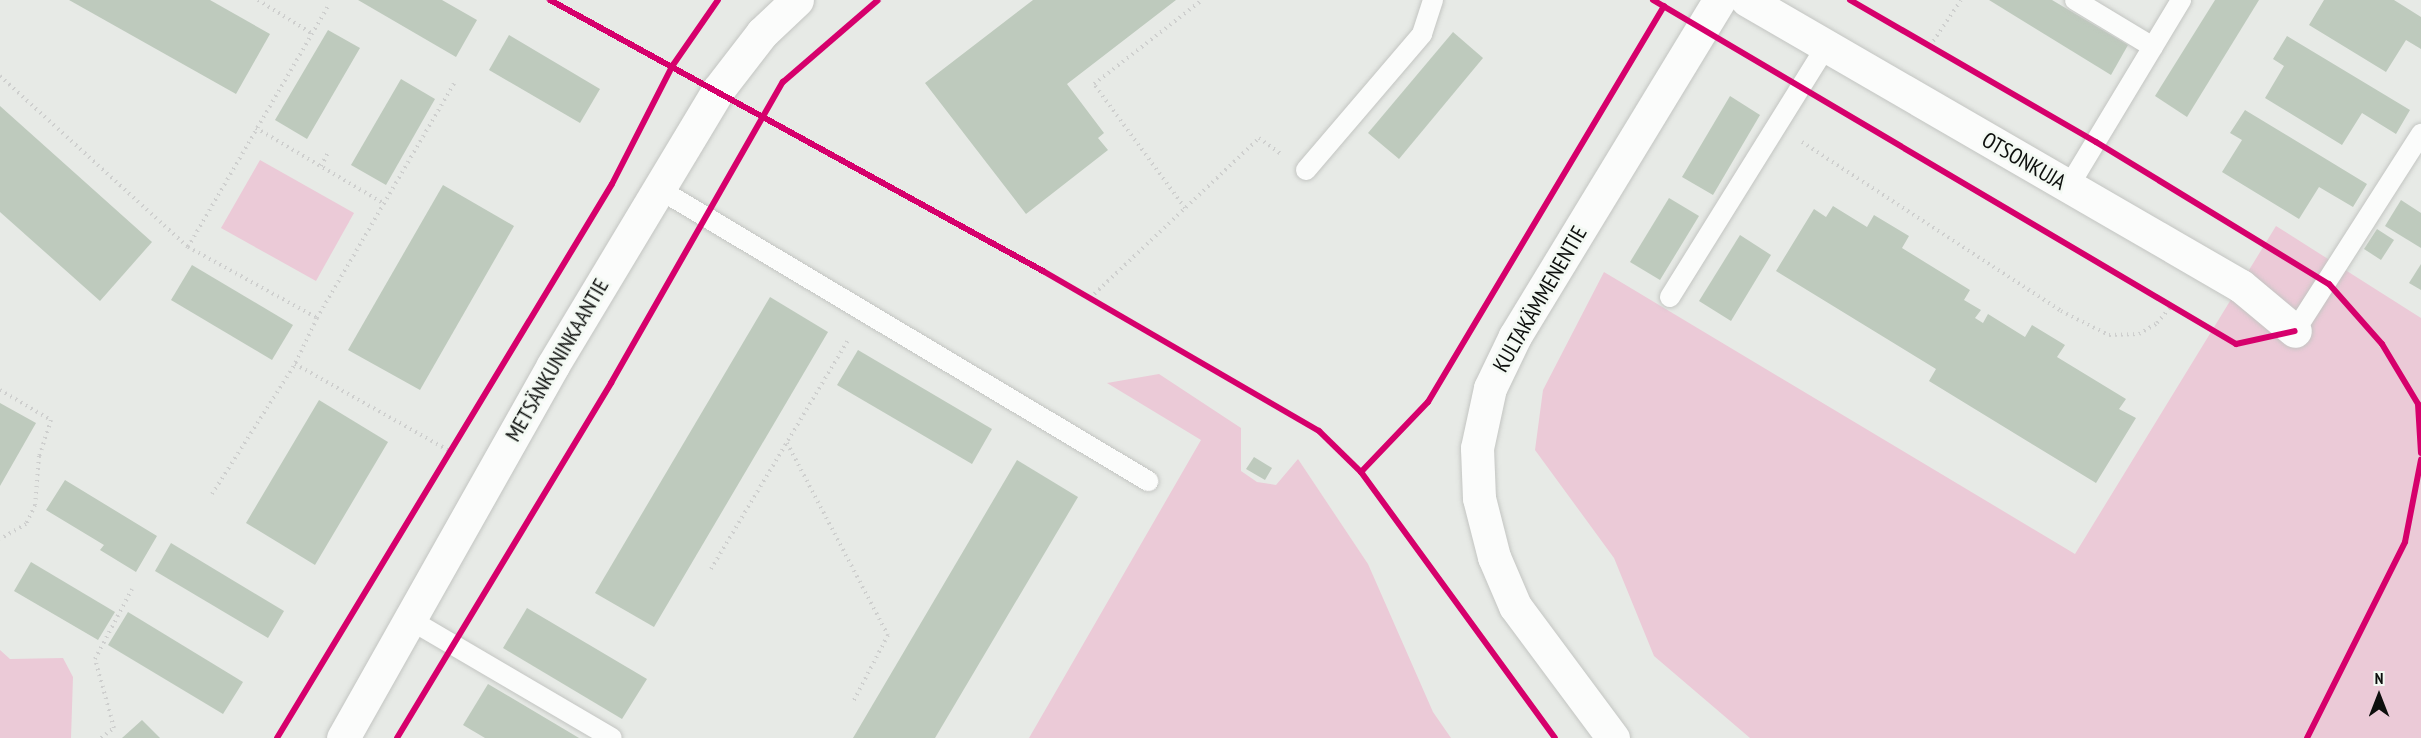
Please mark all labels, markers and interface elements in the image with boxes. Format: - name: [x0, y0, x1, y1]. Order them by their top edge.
- street label: OTSONKUJA: [1977, 126, 2071, 196]
- street label: KULTAKÄMMENENTIE: [1488, 221, 1592, 377]
- street label: METSÄNKUNINKAANTIE: [500, 274, 614, 446]
- north arrow: [2349, 666, 2409, 726]
- text: N: [2375, 668, 2383, 688]

